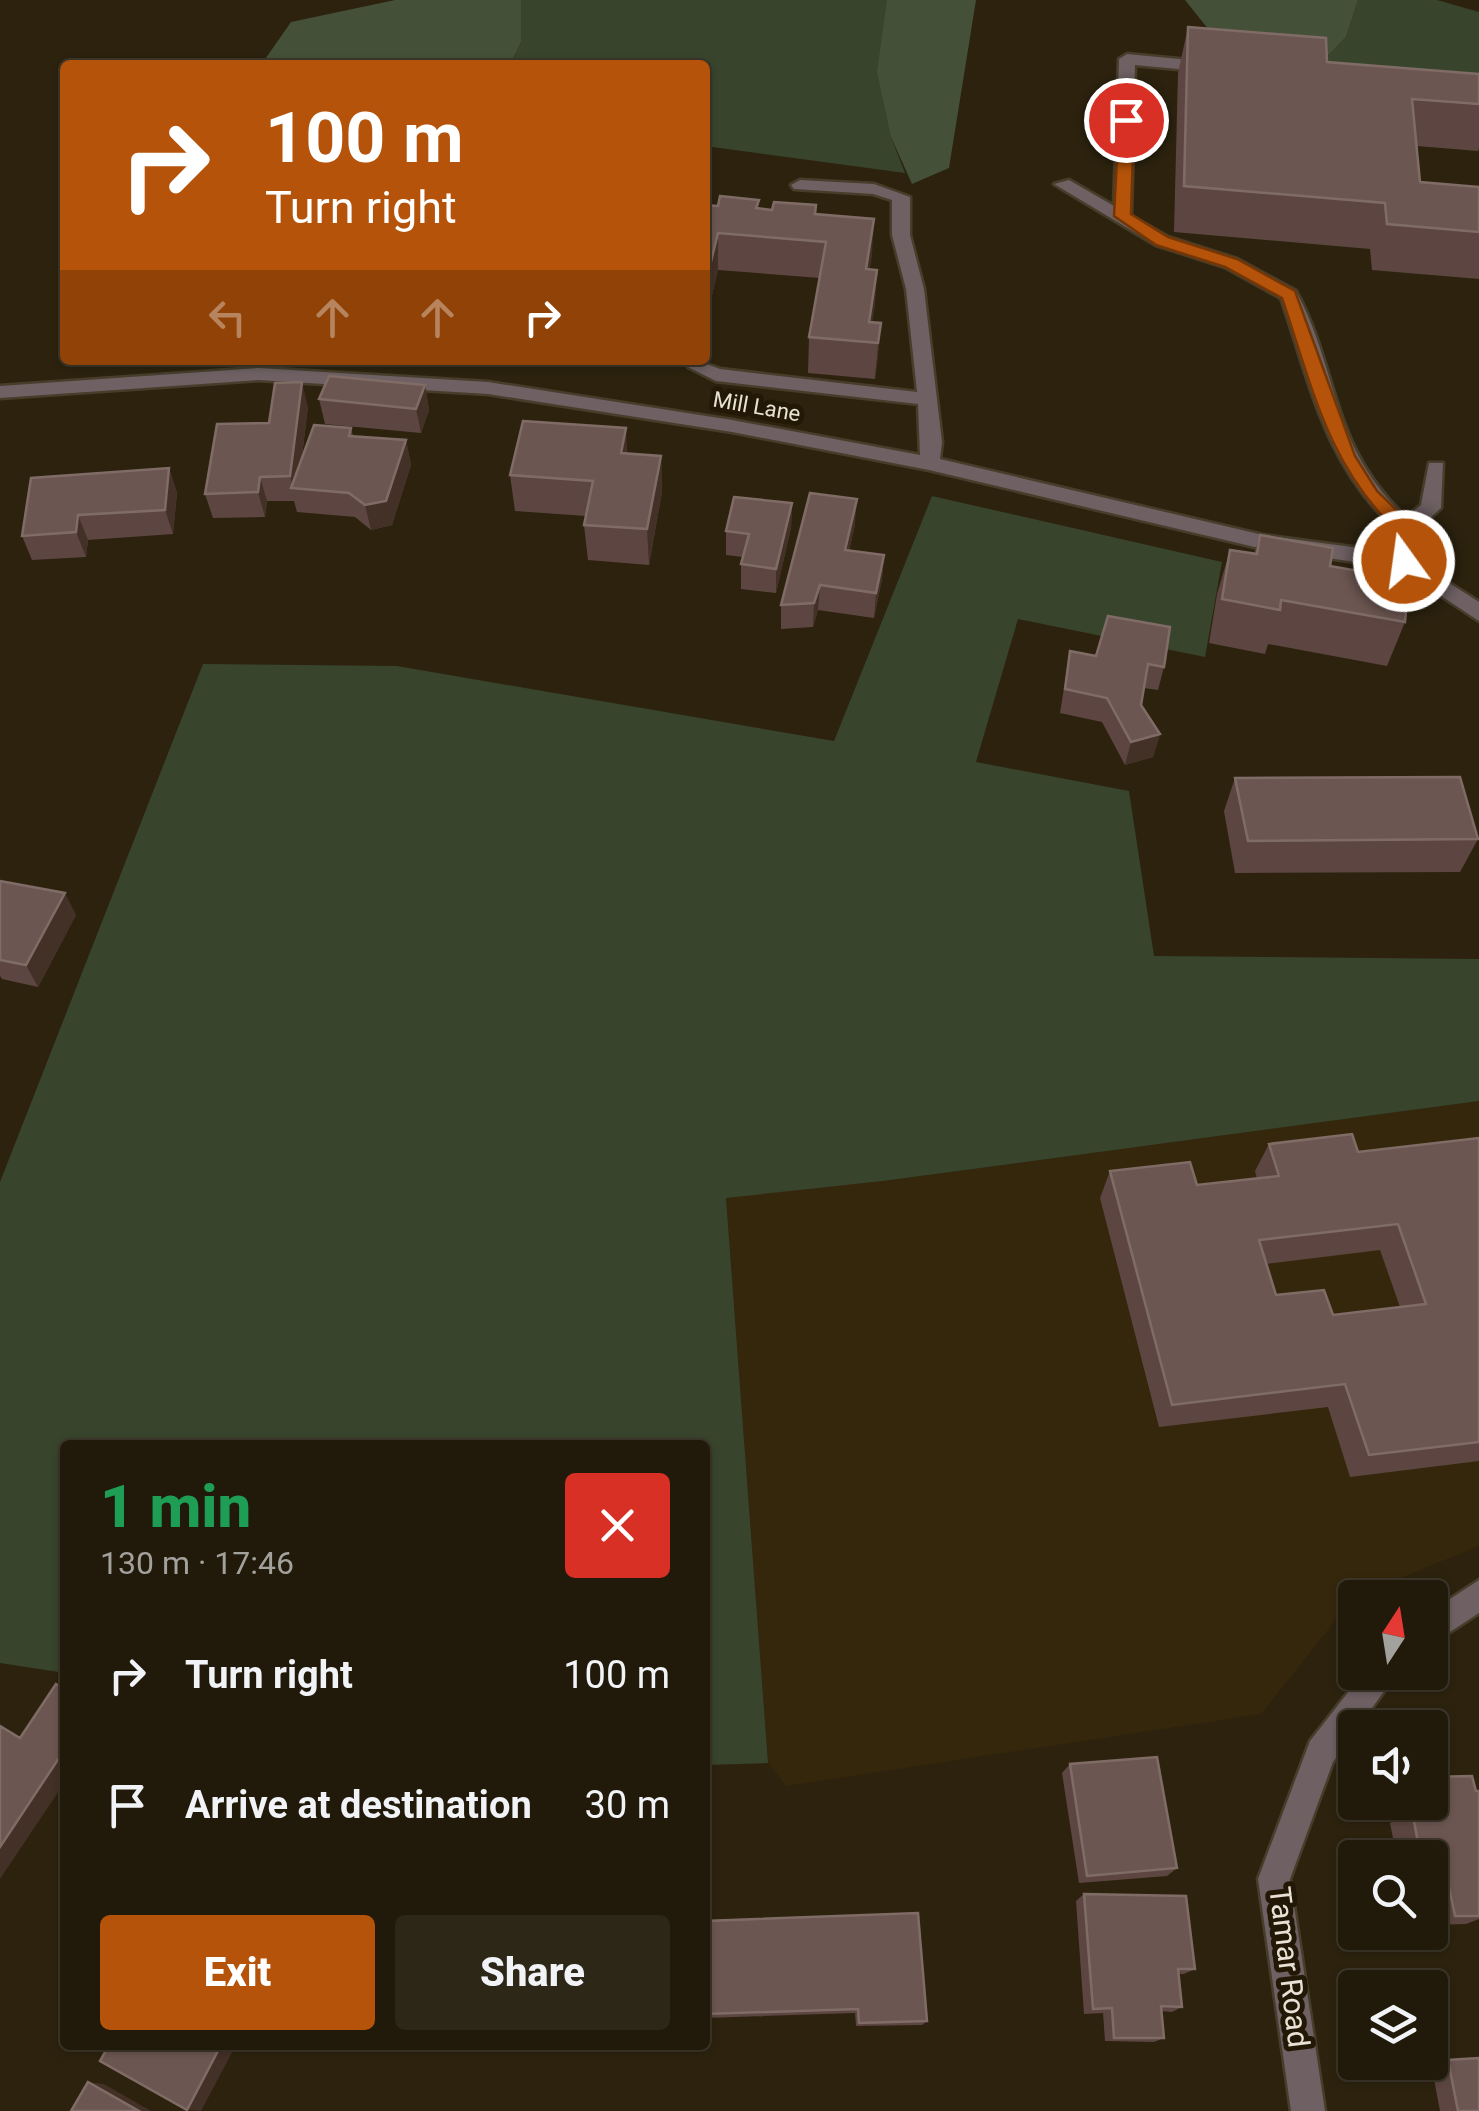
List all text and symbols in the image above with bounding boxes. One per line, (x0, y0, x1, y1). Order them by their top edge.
pin (1084, 78, 1169, 163)
icon: arrive (1099, 93, 1154, 148)
text: 100 m (265, 97, 464, 179)
icon: right (100, 100, 230, 230)
text: Turn right (265, 181, 457, 234)
icon: left (200, 290, 255, 345)
icon: ahead (305, 290, 360, 345)
icon: ahead (410, 290, 465, 345)
icon: right (515, 290, 570, 345)
street label: Mill Lane (711, 387, 803, 426)
position arrow (1352, 509, 1456, 613)
text: 1 min (100, 1471, 251, 1542)
button: close (565, 1473, 670, 1578)
text: 130 m · 17:46 (100, 1544, 294, 1582)
north arrow (1338, 1580, 1448, 1690)
map controls (1338, 1580, 1448, 2080)
icon: right (100, 1648, 155, 1703)
text: Turn right (185, 1653, 353, 1697)
text: 100 m (563, 1653, 670, 1697)
button: sound (1338, 1710, 1448, 1820)
icon: arrive (100, 1778, 155, 1833)
text: Arrive at destination (185, 1783, 532, 1827)
text: 30 m (585, 1783, 670, 1827)
button: search (1338, 1840, 1448, 1950)
street label: Tamar Road (1262, 1885, 1317, 2049)
button: Exit (100, 1915, 375, 2030)
button: Share (395, 1915, 670, 2030)
button: layers (1338, 1970, 1448, 2080)

